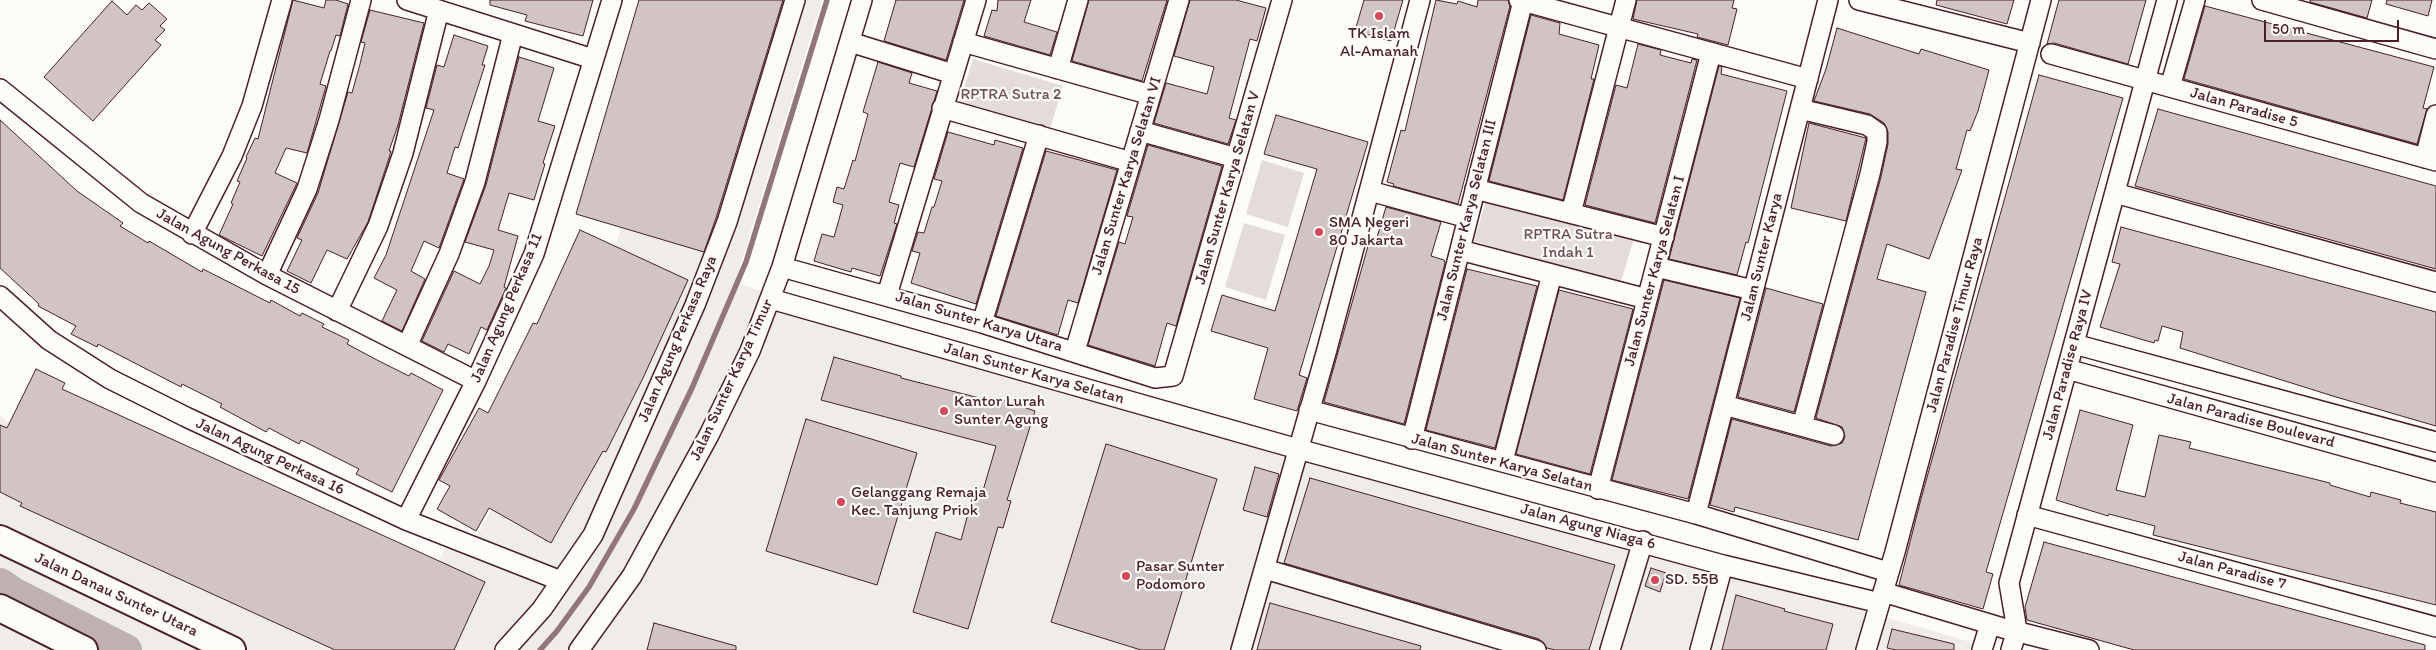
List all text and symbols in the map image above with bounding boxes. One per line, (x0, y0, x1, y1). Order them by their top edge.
marker: TK Islam Al-Amanah (1373, 10, 1385, 22)
scale bar (2266, 10, 2401, 42)
text: 50 m (2272, 20, 2305, 38)
place label: TK Islam Al-Amanah (1340, 24, 1418, 62)
street label: Jalan Sunter Karya Selatan VI (1088, 75, 1166, 277)
street label: Jalan Paradise 5 (2188, 83, 2300, 133)
park label: RPTRA Sutra 2 (960, 85, 1062, 105)
street label: Jalan Sunter Karya Selatan V (1191, 89, 1265, 287)
street label: Jalan Sunter Karya Selatan III (1433, 117, 1501, 323)
street label: Jalan Sunter Karya Selatan I (1620, 174, 1690, 368)
street label: Jalan Sunter Karya (1737, 191, 1787, 323)
street label: Jalan Agung Perkasa 15 (153, 204, 303, 300)
place label: SMA Negeri 80 Jakarta (1329, 213, 1409, 251)
park label: RPTRA Sutra Indah 1 (1523, 225, 1613, 263)
marker: SMA Negeri 80 Jakarta (1313, 226, 1325, 238)
street label: Jalan Agung Perkasa 11 (467, 230, 547, 386)
street label: Jalan Paradise Timur Raya (1922, 235, 1988, 415)
street label: Jalan Agung Perkasa Raya (634, 253, 722, 425)
street label: Jalan Sunter Karya Utara (893, 287, 1065, 357)
street label: Jalan Paradise Raya IV (2039, 288, 2097, 442)
street label: Jalan Sunter Karya Timur (686, 296, 778, 464)
street label: Jalan Sunter Karya Selatan (941, 339, 1127, 409)
street label: Jalan Paradise Boulevard (2165, 389, 2337, 453)
place label: Kantor Lurah Sunter Agung (954, 392, 1048, 430)
marker: Kantor Lurah Sunter Agung (938, 405, 950, 417)
street label: Jalan Agung Perkasa 16 (193, 414, 347, 500)
street label: Jalan Sunter Karya Selatan (1409, 430, 1595, 496)
place label: Gelanggang Remaja Kec. Tanjung Priok (851, 483, 986, 521)
marker: Gelanggang Remaja Kec. Tanjung Priok (835, 496, 847, 508)
street label: Jalan Agung Niaga 6 (1518, 500, 1658, 554)
street label: Jalan Paradise 7 (2176, 547, 2288, 595)
street label: Jalan Danau Sunter Utara (31, 549, 201, 641)
place label: Pasar Sunter Podomoro (1136, 557, 1224, 595)
marker: Pasar Sunter Podomoro (1120, 570, 1132, 582)
place label: SD. 55B (1665, 570, 1719, 590)
marker: SD. 55B (1649, 574, 1661, 586)

